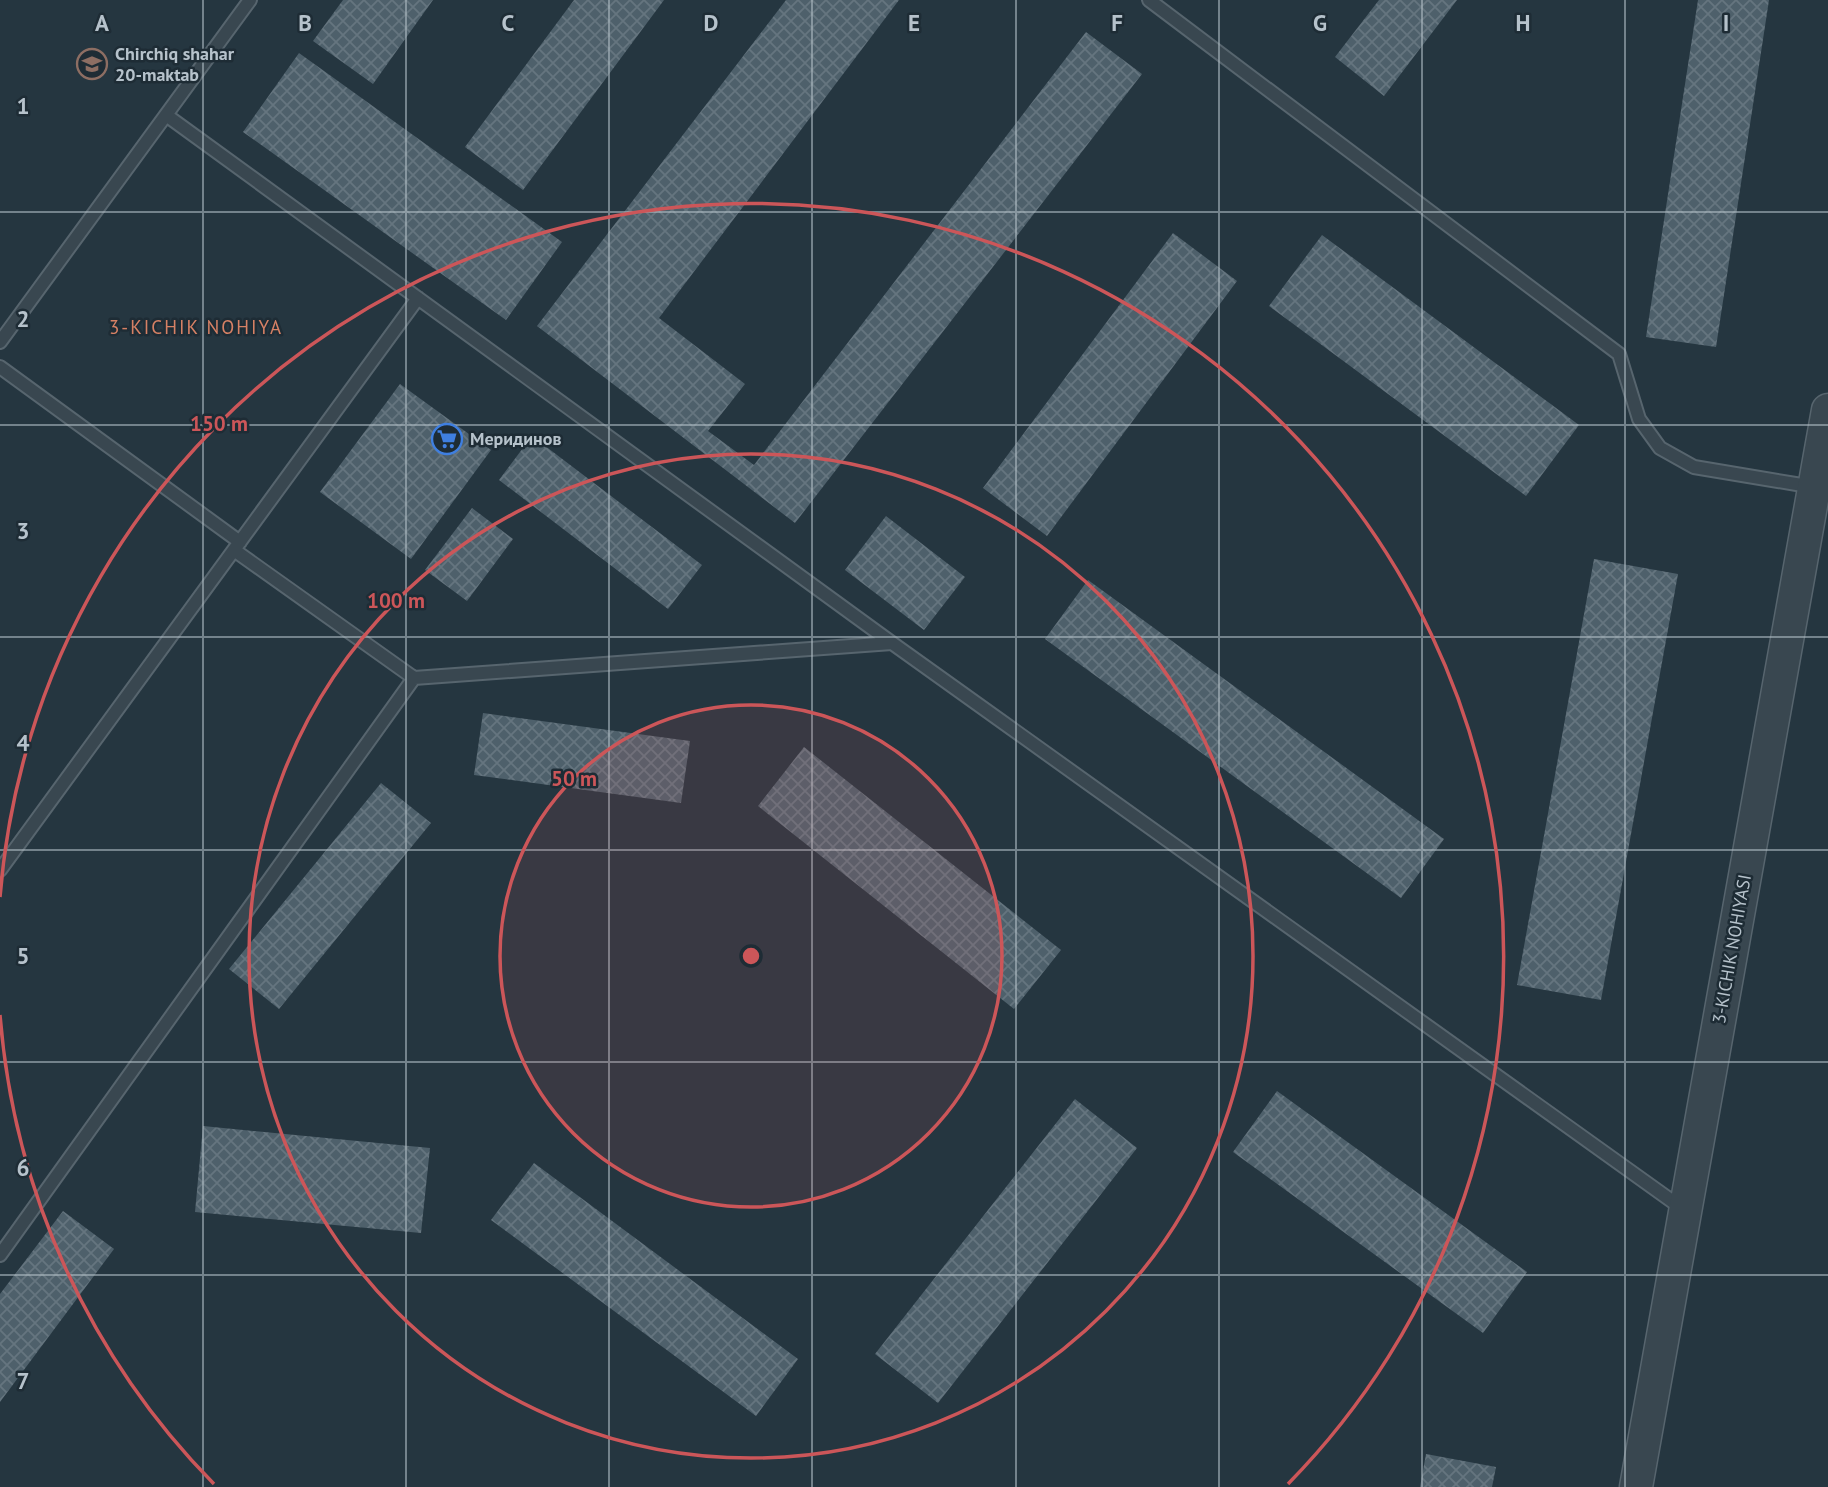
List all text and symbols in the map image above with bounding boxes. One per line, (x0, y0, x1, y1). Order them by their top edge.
text: A (95, 8, 109, 37)
text: B (298, 8, 312, 37)
text: C (502, 8, 515, 37)
text: D (704, 8, 718, 37)
text: E (908, 8, 920, 37)
text: F (1111, 8, 1123, 37)
text: G (1313, 8, 1327, 37)
text: H (1516, 8, 1530, 37)
text: I (1723, 8, 1729, 37)
place label: Chirchiq shahar 20-maktab (115, 42, 235, 86)
school or university icon: Chirchiq shahar 20-maktab (75, 47, 109, 81)
text: 1 (16, 91, 30, 120)
text: 2 (16, 304, 30, 333)
district label: 3-KICHIK NOHIYA (109, 315, 283, 339)
text: 150 m (190, 410, 248, 437)
supermarket icon: Меридинов (430, 422, 464, 456)
place label: Меридинов (470, 427, 562, 450)
text: 3 (16, 516, 30, 545)
text: 100 m (367, 587, 425, 614)
text: 4 (16, 728, 30, 757)
text: 50 m (551, 765, 597, 792)
street label: 3-KICHIK NOHIYASI (1707, 872, 1756, 1025)
text: 5 (16, 941, 30, 970)
centre of rings (739, 944, 763, 968)
text: 6 (16, 1153, 30, 1182)
text: 7 (16, 1366, 30, 1395)

